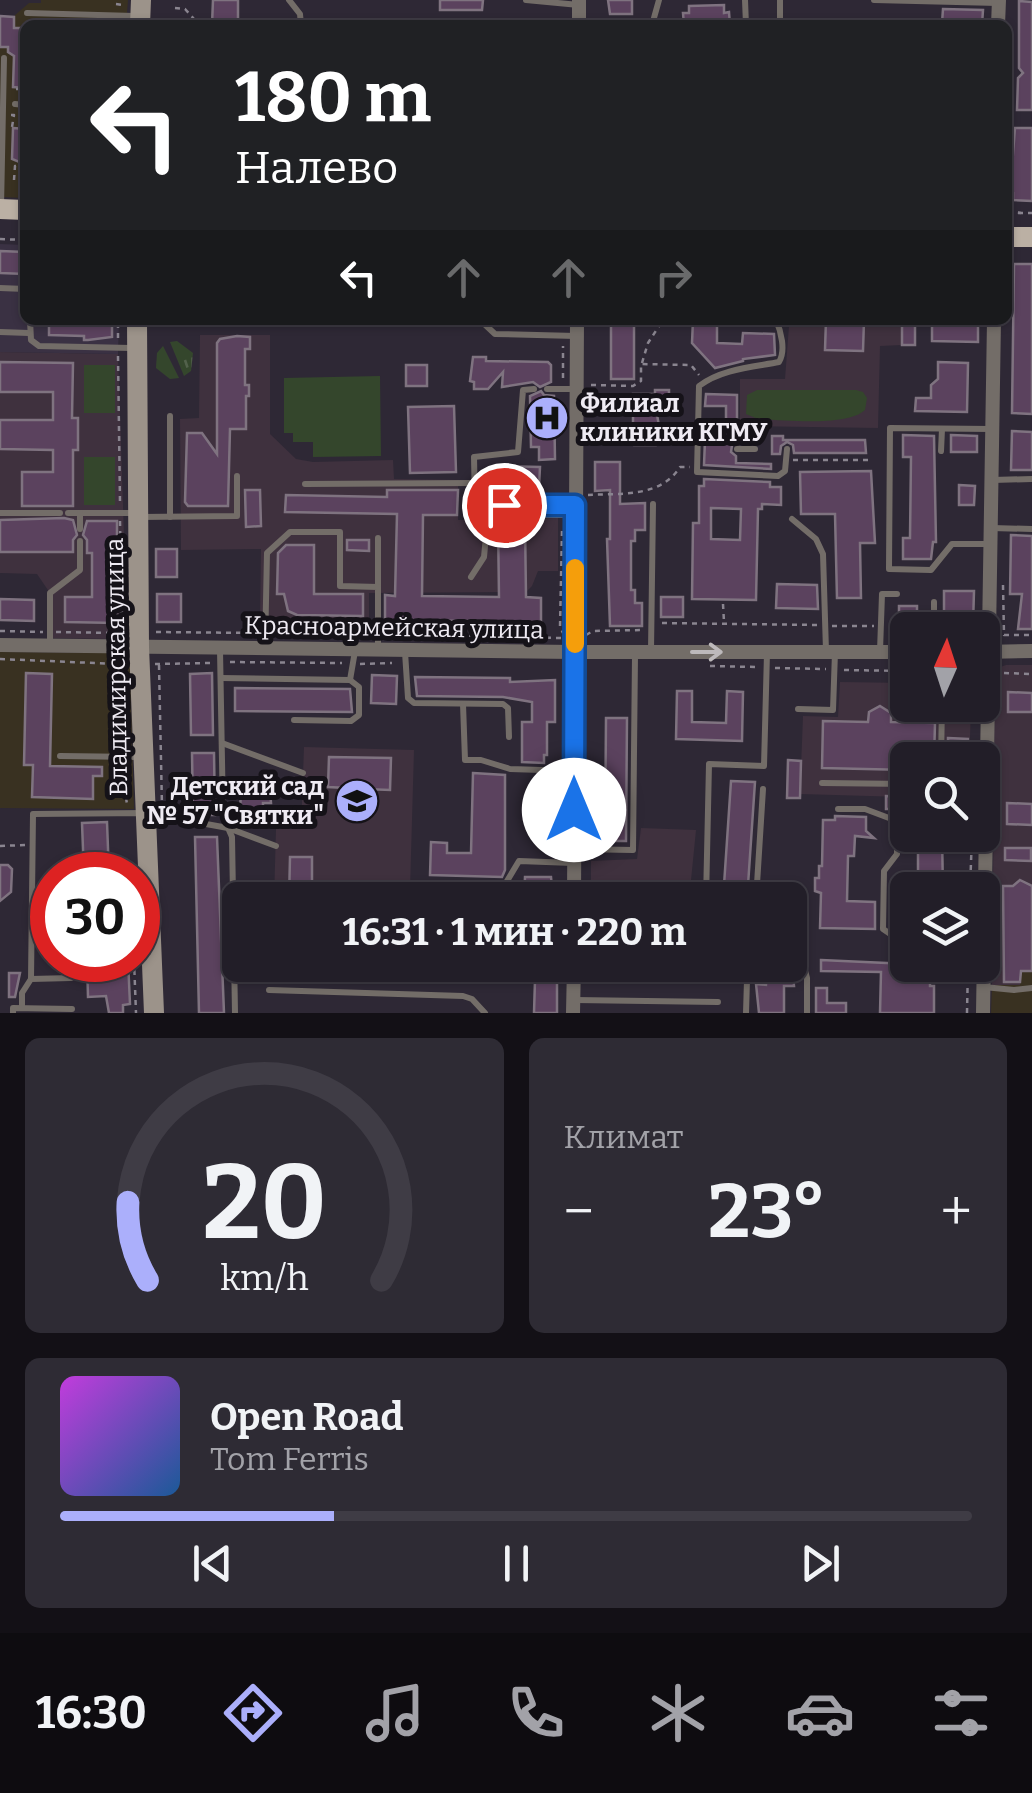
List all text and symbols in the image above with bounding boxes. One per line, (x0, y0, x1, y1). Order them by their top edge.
text: 180 m (235, 56, 431, 140)
icon: left (70, 60, 200, 190)
text: Налево (235, 141, 398, 195)
icon: left (331, 250, 386, 305)
icon: ahead (436, 250, 491, 305)
icon: ahead (541, 250, 596, 305)
icon: right (646, 250, 701, 305)
place label: Филиал клиники КГМУ (580, 389, 768, 448)
hospital icon: Филиал клиники КГМУ (524, 395, 570, 441)
pin (462, 463, 547, 548)
icon: arrive (477, 478, 532, 533)
street label: Владимирская улица (100, 537, 134, 797)
street label: Красноармейская улица (244, 610, 544, 646)
north arrow (890, 612, 1000, 722)
map controls (890, 612, 1000, 982)
one-way arrow (690, 642, 723, 662)
button: search (890, 742, 1000, 852)
position arrow (522, 758, 626, 862)
place label: Детский сад № 57 "Святки" (146, 772, 324, 831)
school or university icon: Детский сад № 57 "Святки" (334, 778, 380, 824)
speed limit sign: 30 (30, 852, 160, 982)
button: layers (890, 872, 1000, 982)
text: 16:31 · 1 мин · 220 m (342, 909, 687, 955)
text: Климат (564, 1118, 683, 1156)
text: 20 (202, 1141, 327, 1266)
text: 23° (708, 1167, 826, 1257)
text: − (564, 1179, 594, 1245)
text: + (941, 1179, 972, 1245)
text: km/h (220, 1257, 308, 1299)
text: Open Road (210, 1394, 403, 1440)
text: Tom Ferris (210, 1440, 369, 1478)
icon: previous (185, 1536, 240, 1591)
icon: pause (489, 1536, 544, 1591)
icon: next (793, 1536, 848, 1591)
icon: directions (218, 1678, 288, 1748)
icon: music (360, 1678, 430, 1748)
icon: phone (501, 1678, 571, 1748)
icon: climate (643, 1678, 713, 1748)
icon: car (785, 1678, 855, 1748)
icon: filters (926, 1678, 996, 1748)
text: 16:30 (36, 1686, 147, 1740)

